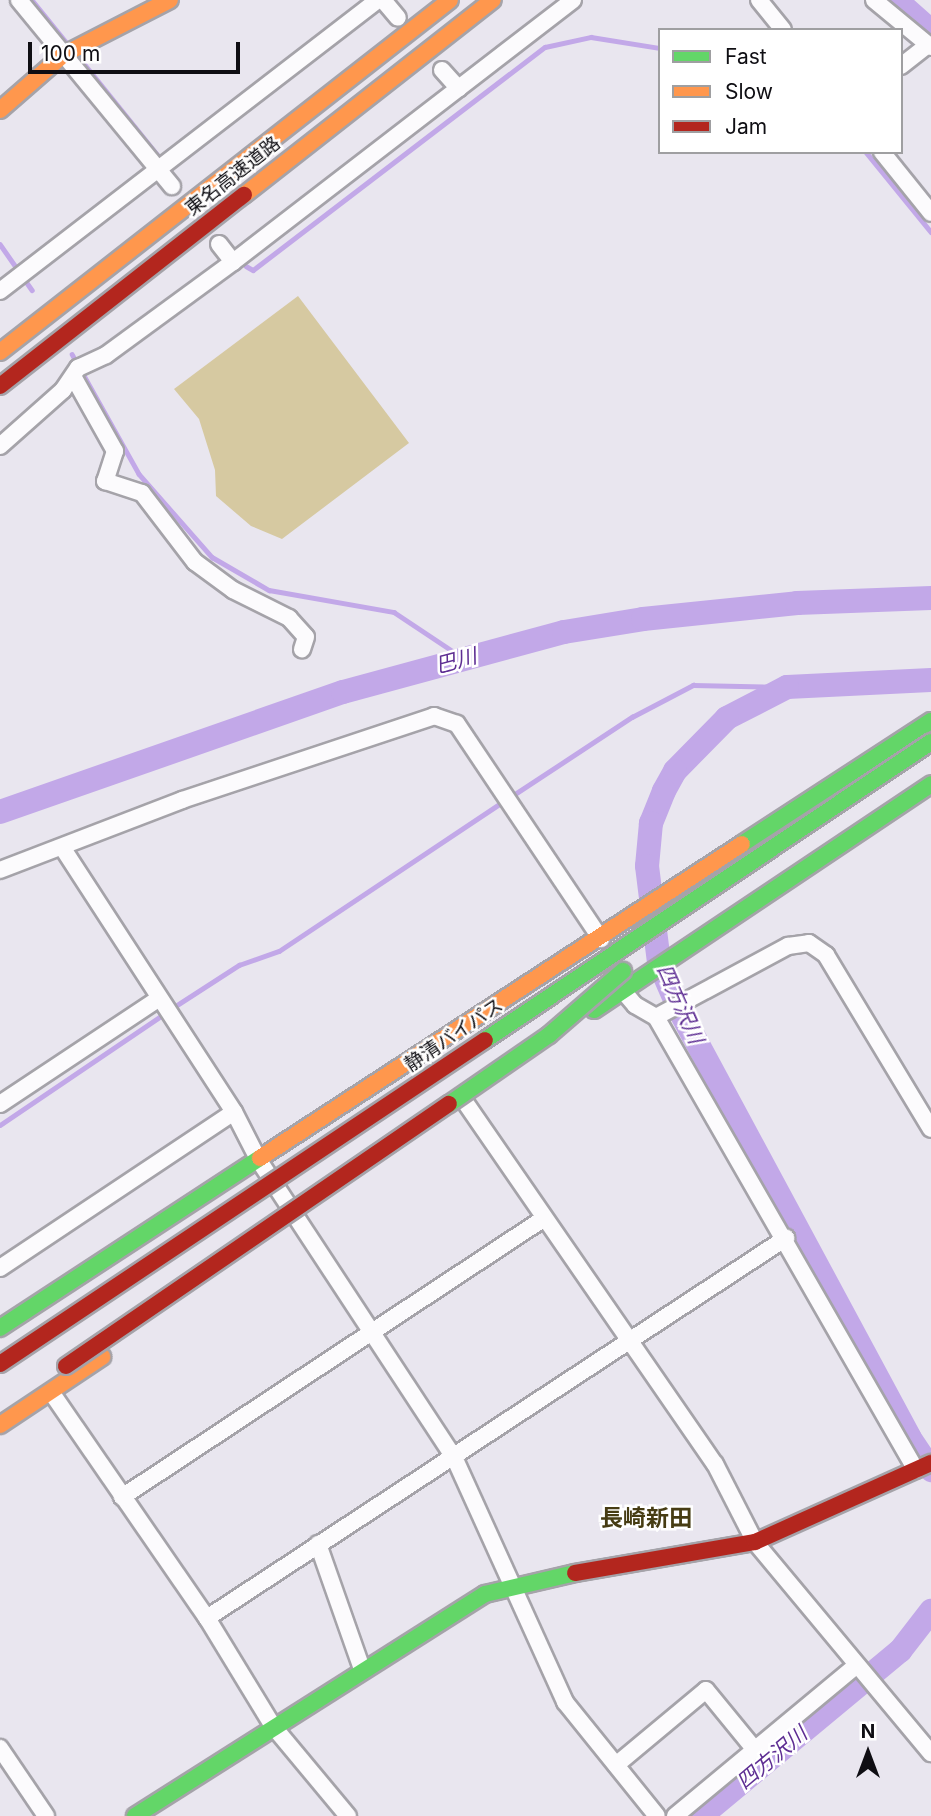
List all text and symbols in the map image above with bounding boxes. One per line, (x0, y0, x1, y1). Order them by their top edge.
scale bar (32, 28, 243, 72)
legend (658, 28, 903, 154)
text: 100 m (41, 41, 100, 66)
text: Fast (725, 44, 767, 69)
text: Slow (725, 79, 773, 104)
text: Jam (725, 114, 767, 139)
street label: 東名高速道路 (181, 132, 285, 220)
water label: 巴川 (432, 643, 480, 679)
water label: 四方沢川 (651, 961, 709, 1047)
street label: 静清バイパス (400, 994, 508, 1076)
district label: 長崎新田 (600, 1504, 692, 1532)
north arrow (833, 1718, 903, 1788)
text: N (861, 1720, 875, 1743)
water label: 四方沢川 (732, 1721, 812, 1795)

